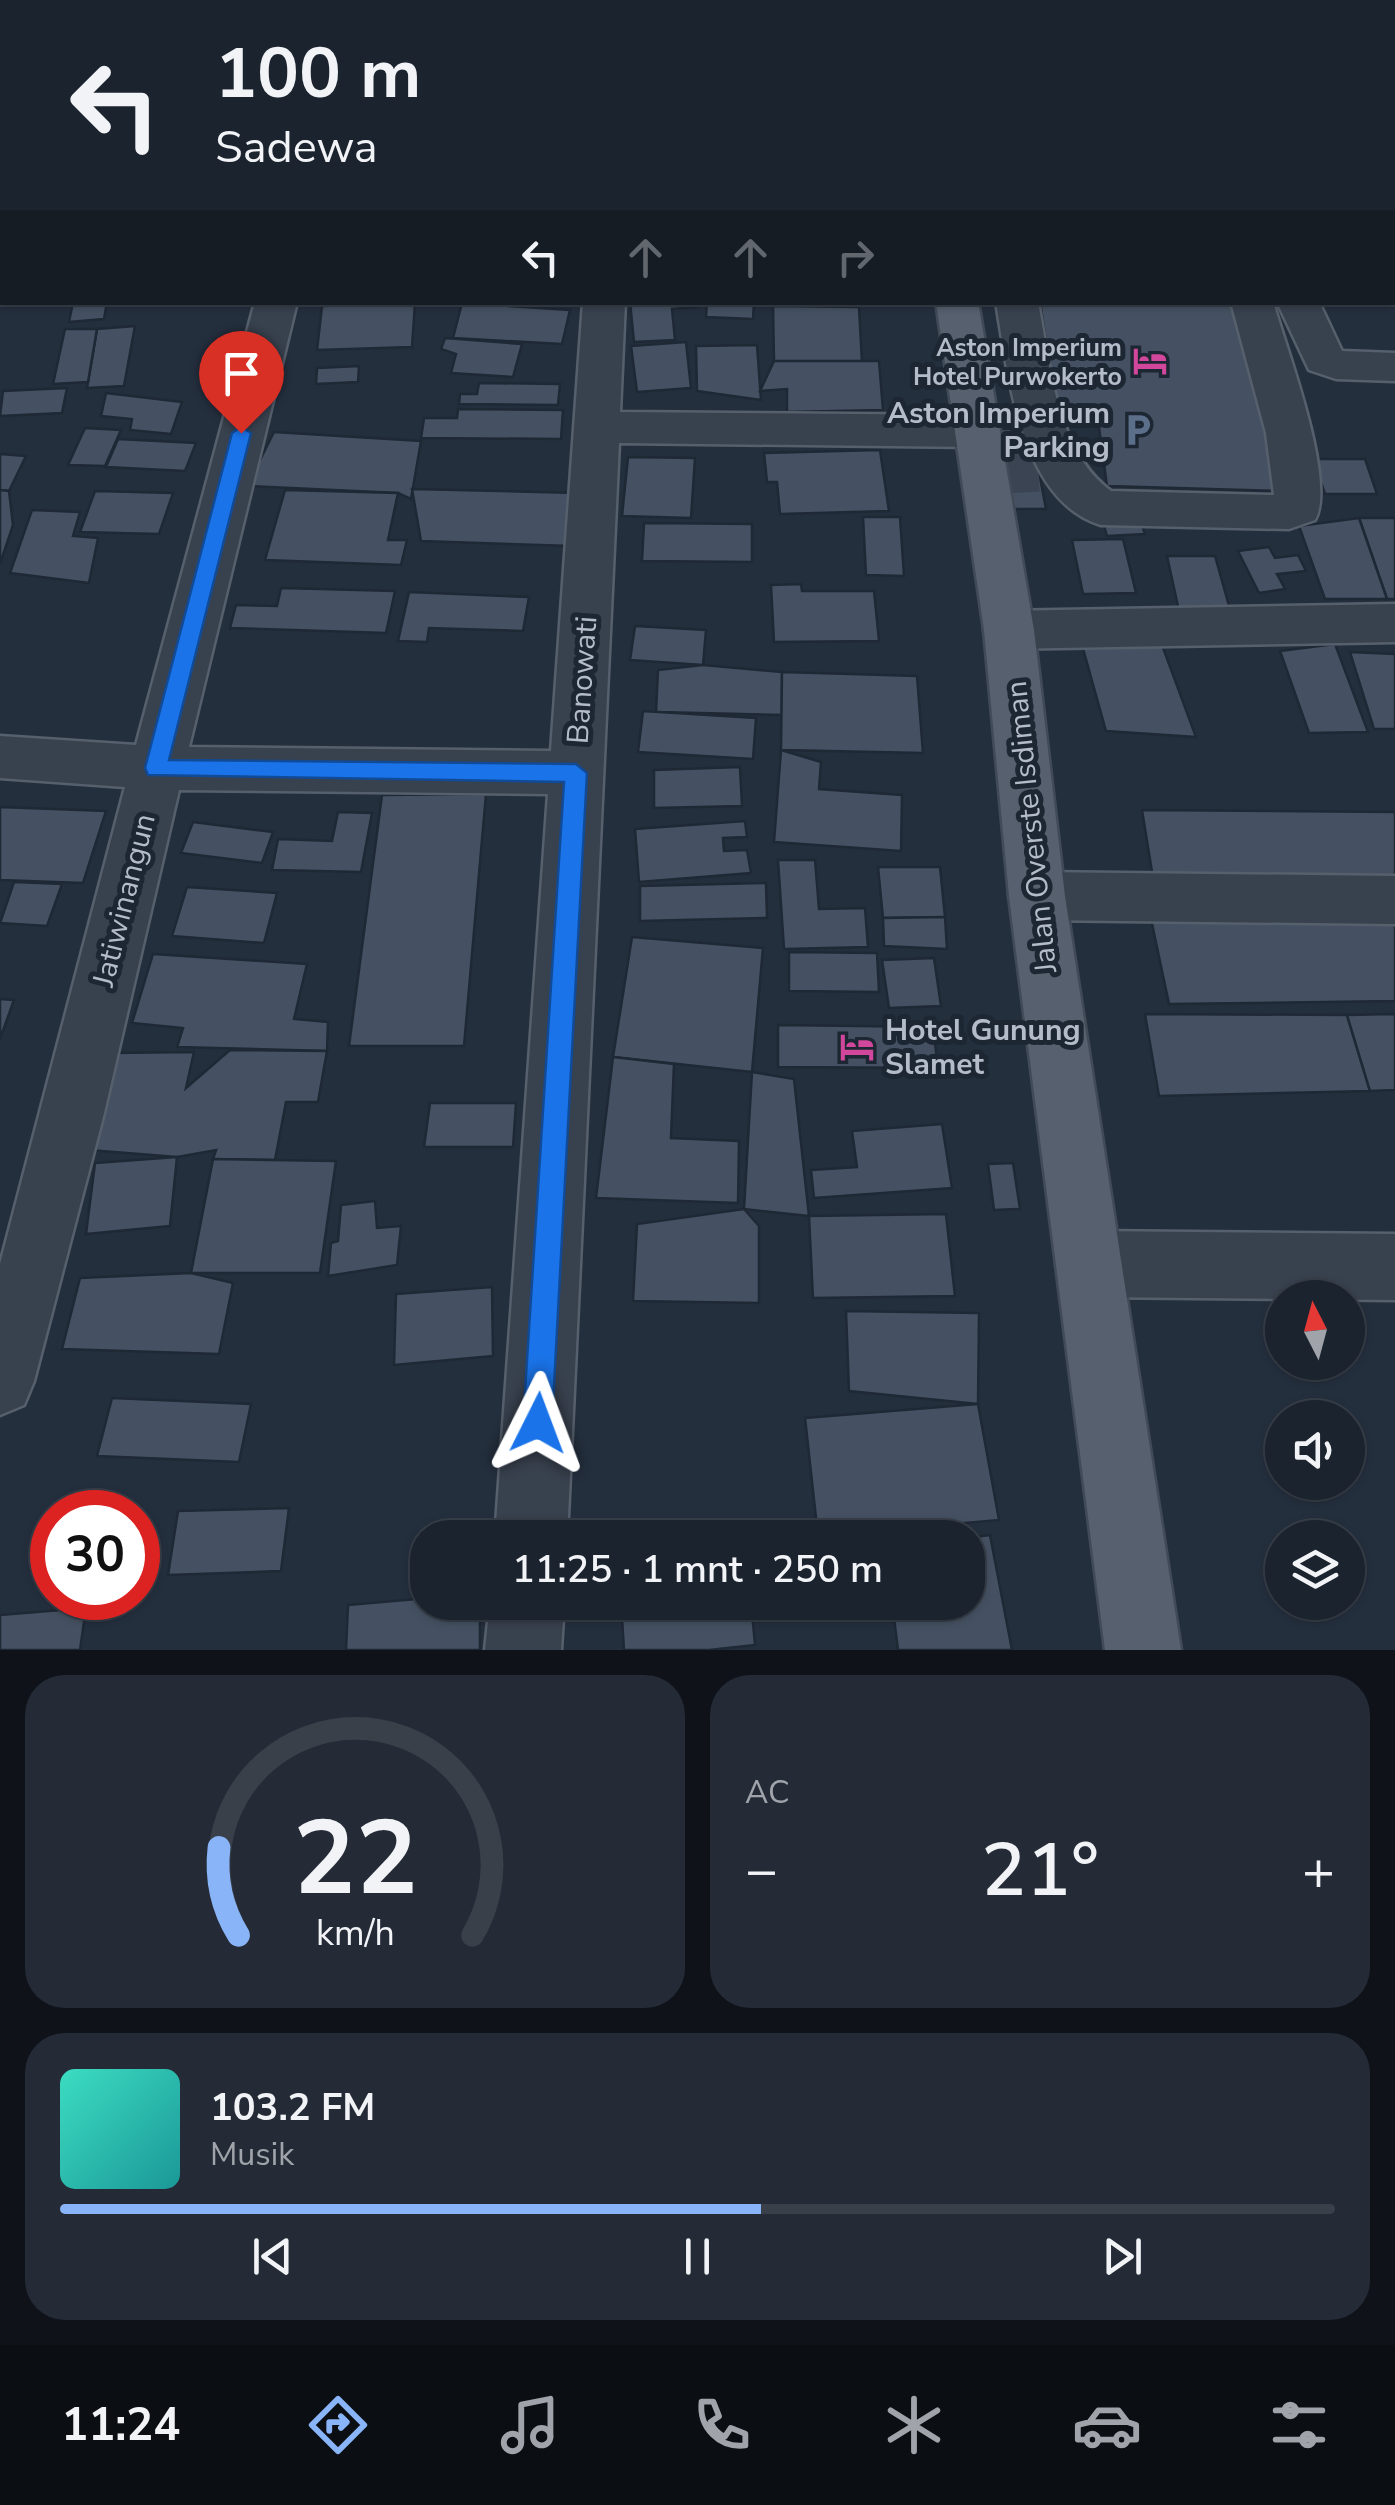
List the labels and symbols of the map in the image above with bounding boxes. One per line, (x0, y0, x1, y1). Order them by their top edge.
pin (199, 331, 284, 434)
place label: Aston Imperium Hotel Purwokerto (913, 331, 1122, 394)
hotel icon: Aston Imperium Hotel Purwokerto (1131, 342, 1169, 380)
place label: Aston Imperium Parking (887, 393, 1110, 468)
parking icon: Aston Imperium Parking (1119, 411, 1157, 449)
street label: Banowati (558, 615, 607, 745)
street label: Jalan Overste Isdiman (996, 679, 1067, 976)
street label: Jatiwinangun (83, 809, 166, 992)
place label: Hotel Gunung Slamet (885, 1010, 1081, 1085)
hotel icon: Hotel Gunung Slamet (838, 1028, 876, 1066)
north arrow (1265, 1280, 1365, 1380)
position arrow (486, 1371, 590, 1475)
speed limit sign: 30 (30, 1490, 160, 1620)

